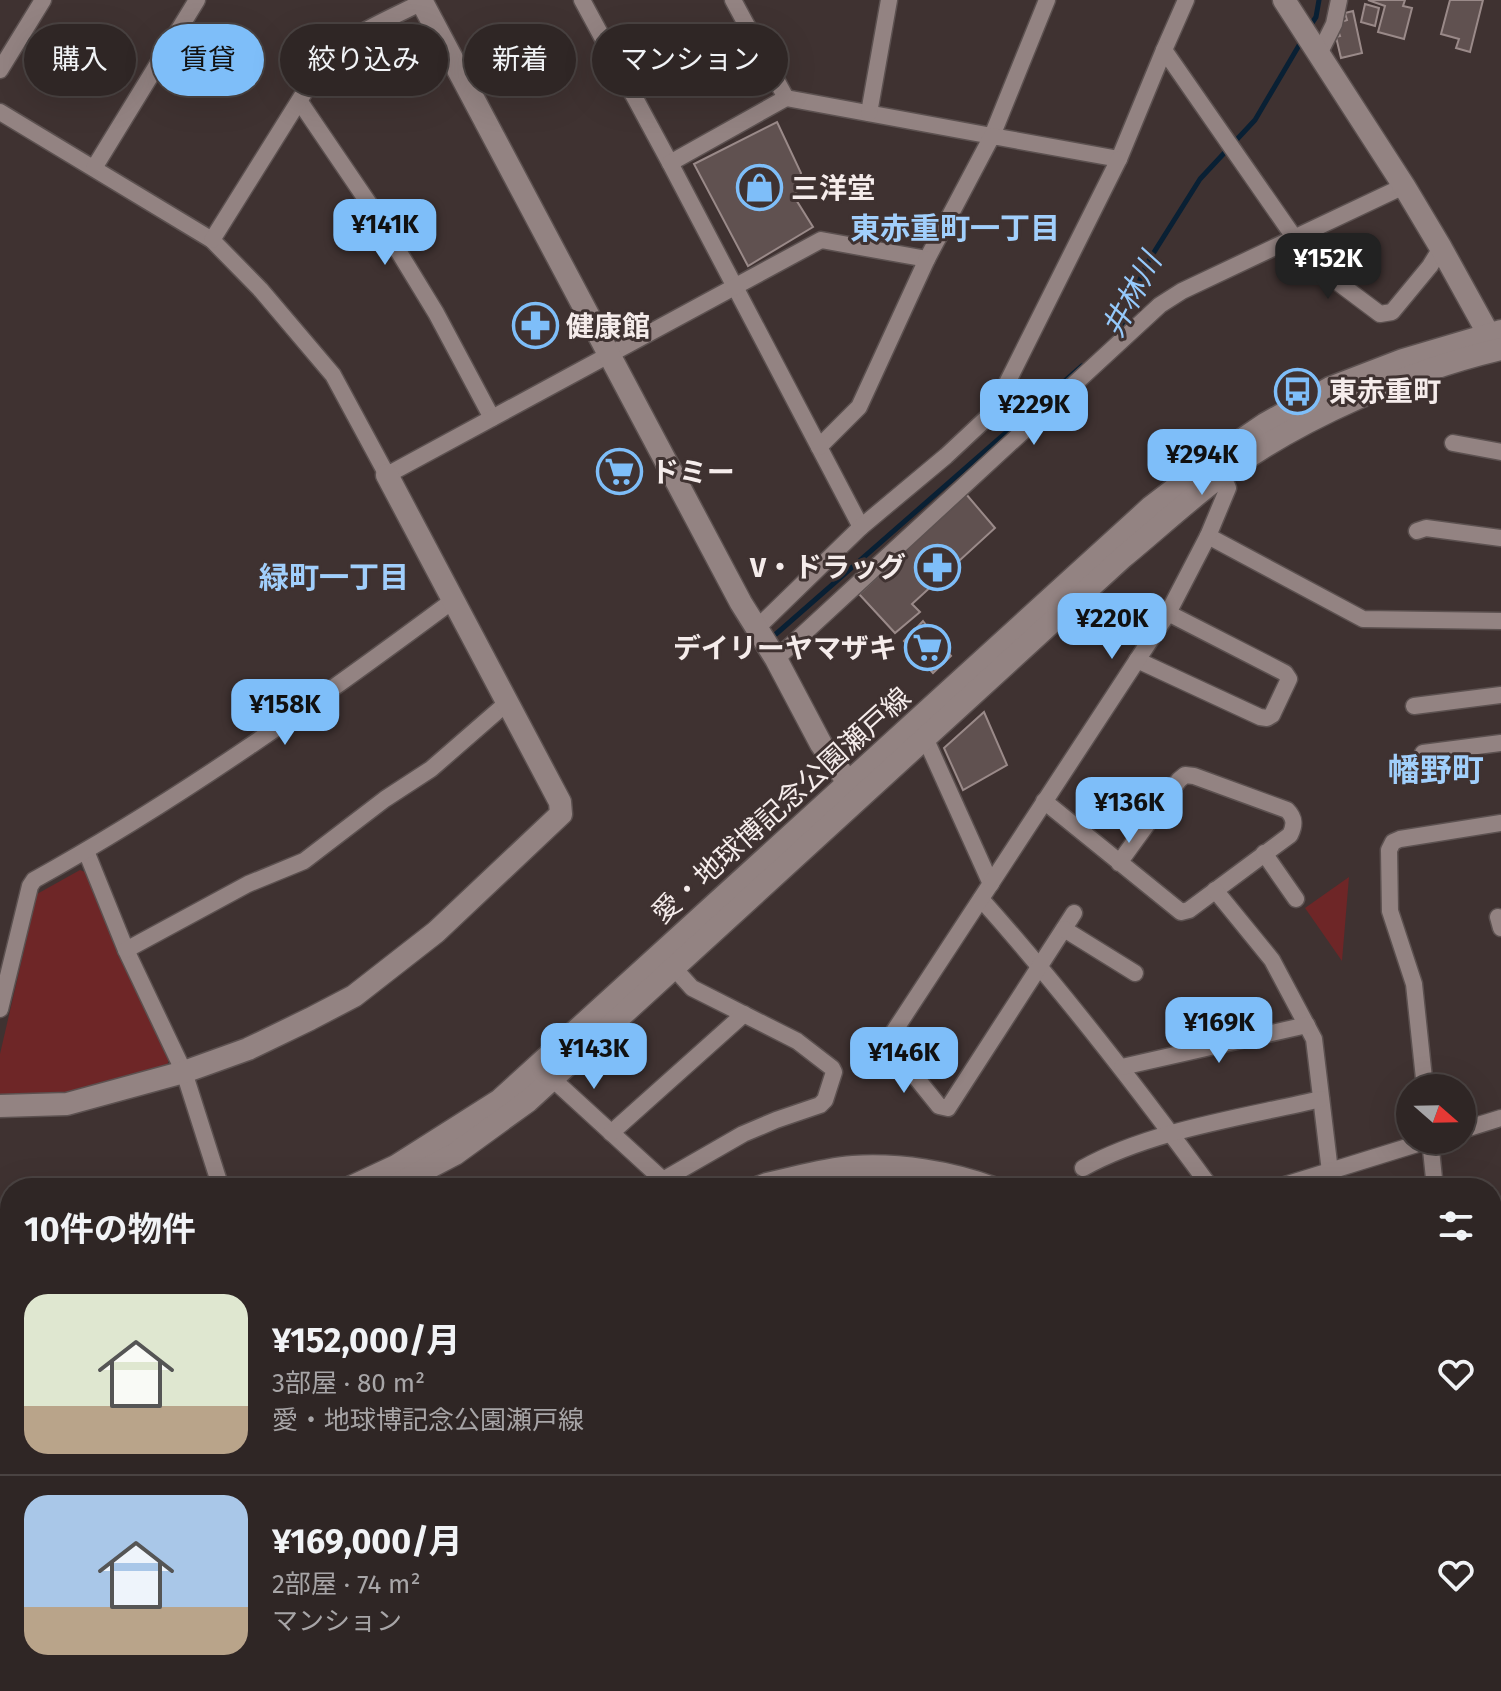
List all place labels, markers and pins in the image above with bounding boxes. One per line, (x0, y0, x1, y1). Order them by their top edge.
shop icon: 三洋堂 (736, 164, 784, 212)
place label: 三洋堂 (791, 172, 875, 205)
pin: ¥141K (329, 199, 441, 267)
pin: ¥152K (1272, 233, 1384, 301)
pharmacy icon: 健康館 (511, 302, 559, 350)
place label: 健康館 (566, 310, 650, 343)
bus stop icon: 東赤重町 (1274, 367, 1322, 415)
place label: 東赤重町 (1329, 375, 1441, 408)
pin: ¥229K (978, 379, 1090, 447)
pin: ¥294K (1146, 429, 1258, 497)
supermarket icon: ドミー (596, 448, 644, 496)
place label: ドミー (651, 456, 735, 489)
pharmacy icon: V・ドラッグ (913, 543, 961, 591)
place label: V・ドラッグ (749, 551, 906, 584)
pin: ¥220K (1056, 593, 1168, 661)
supermarket icon: デイリーヤマザキ (904, 624, 952, 672)
place label: デイリーヤマザキ (673, 632, 897, 665)
pin: ¥158K (229, 679, 341, 747)
pin: ¥136K (1073, 777, 1185, 845)
pin: ¥169K (1163, 997, 1275, 1065)
pin: ¥143K (538, 1023, 650, 1091)
pin: ¥146K (848, 1027, 960, 1095)

